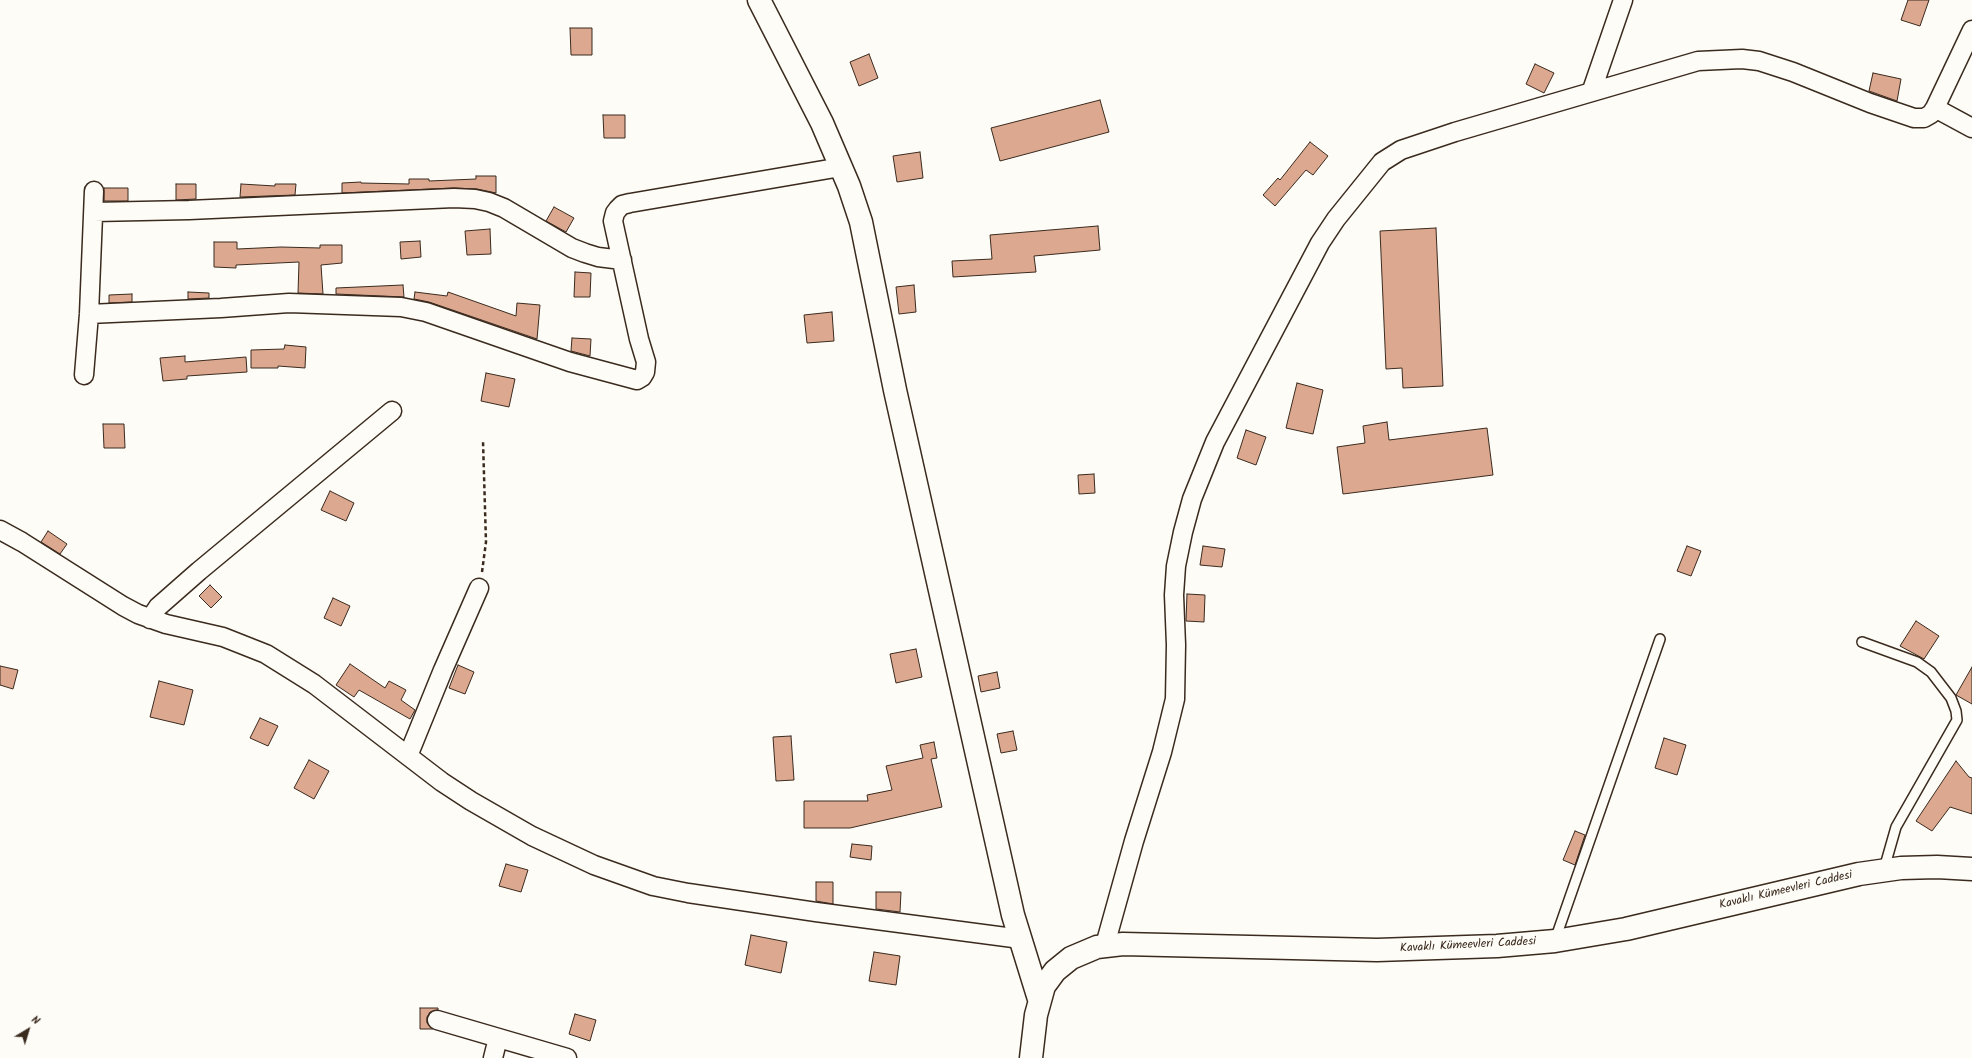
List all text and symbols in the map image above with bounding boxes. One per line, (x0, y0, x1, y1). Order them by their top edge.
street label: Kavaklı Kümeevleri Caddesi (1718, 869, 1854, 913)
street label: Kavaklı Kümeevleri Caddesi (1400, 935, 1536, 957)
north arrow (8, 1010, 48, 1050)
text: N (27, 1011, 44, 1030)

